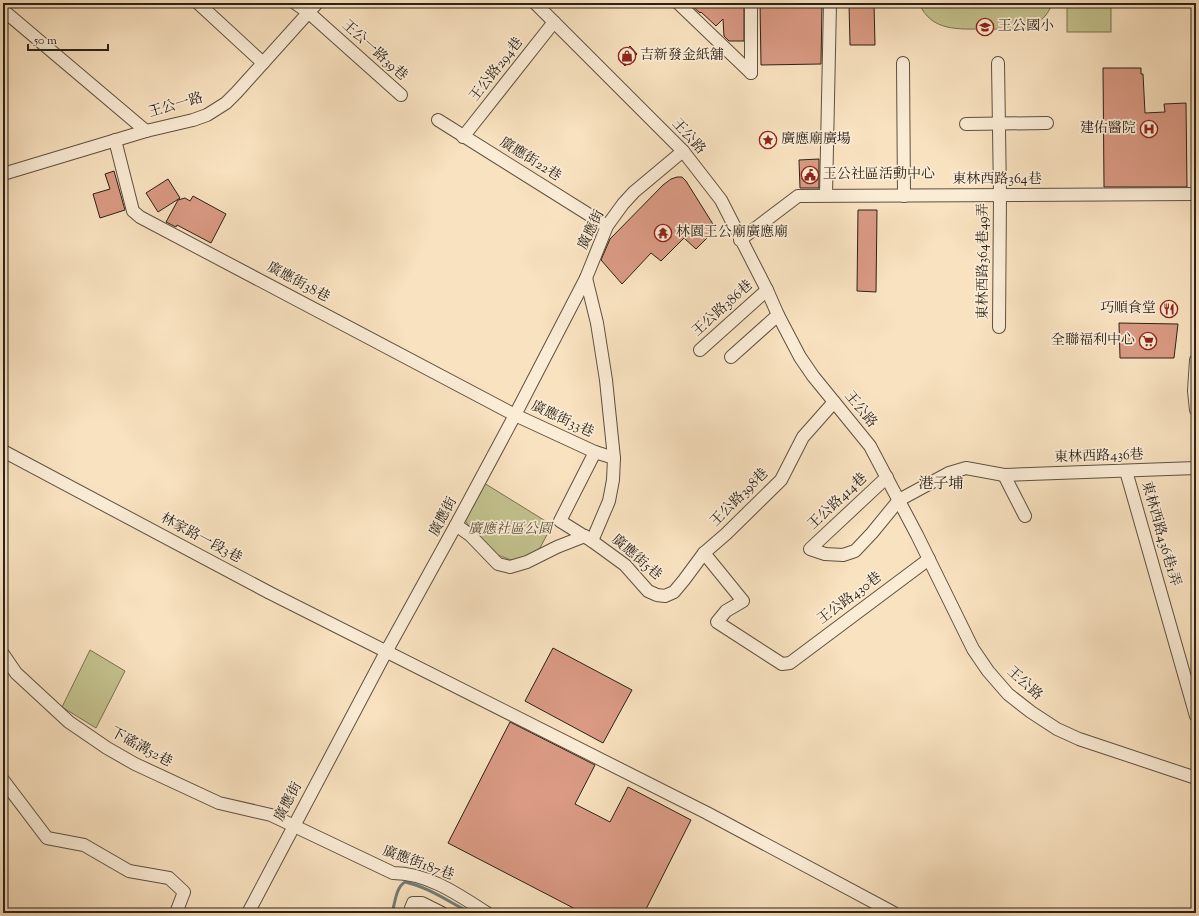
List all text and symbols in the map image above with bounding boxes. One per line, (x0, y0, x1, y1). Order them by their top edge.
street label: 王公一路39巷 (337, 16, 411, 86)
school or university icon: 王公國小 (975, 17, 995, 37)
place label: 王公國小 (998, 17, 1054, 37)
scale bar (28, 26, 108, 52)
text: 50 m (33, 32, 57, 50)
street label: 王公路294巷 (466, 34, 528, 106)
shop icon: 吉新發金紙舖 (617, 46, 637, 66)
place label: 吉新發金紙舖 (640, 46, 724, 66)
street label: 王公一路 (146, 89, 206, 123)
street label: 王公路 (667, 115, 709, 159)
place label: 建佑醫院 (1080, 119, 1136, 139)
hospital icon: 建佑醫院 (1139, 119, 1159, 139)
place icon: 廣應廟廣場 (758, 130, 778, 150)
place label: 廣應廟廣場 (781, 130, 851, 150)
street label: 廣應街22巷 (495, 133, 565, 187)
public building icon: 王公社區活動中心 (800, 165, 820, 185)
place label: 王公社區活動中心 (823, 165, 935, 185)
street label: 東林西路364巷 (952, 170, 1042, 190)
street label: 東林西路364巷49弄 (974, 202, 994, 320)
street label: 廣應街 (574, 207, 610, 253)
temple icon: 林園王公廟廣應廟 (653, 223, 673, 243)
place label: 林園王公廟廣應廟 (676, 223, 788, 243)
street label: 廣應街38巷 (263, 258, 333, 308)
street label: 王公路386巷 (688, 276, 758, 342)
place label: 巧順食堂 (1100, 299, 1156, 319)
restaurant icon: 巧順食堂 (1159, 299, 1179, 319)
place label: 全聯福利中心 (1051, 331, 1135, 351)
supermarket icon: 全聯福利中心 (1138, 331, 1158, 351)
street label: 王公路 (839, 387, 881, 433)
street label: 廣應街33巷 (527, 397, 597, 443)
street label: 東林西路436巷 (1054, 445, 1144, 469)
street label: 王公路398巷 (706, 464, 774, 532)
street label: 王公路414巷 (804, 469, 872, 535)
district label: 港子埔 (918, 474, 964, 495)
street label: 東林西路436巷1弄 (1135, 479, 1185, 589)
street label: 廣應街 (425, 494, 463, 540)
street label: 林家路一段3巷 (157, 509, 245, 569)
park label: 廣應社區公園 (468, 520, 554, 540)
street label: 廣應街5巷 (606, 531, 666, 585)
street label: 王公路430巷 (814, 568, 886, 630)
street label: 王公路 (1002, 663, 1046, 705)
street label: 下磘溝52巷 (107, 723, 175, 773)
street label: 廣應街 (270, 779, 308, 825)
street label: 廣應街187巷 (379, 842, 457, 886)

